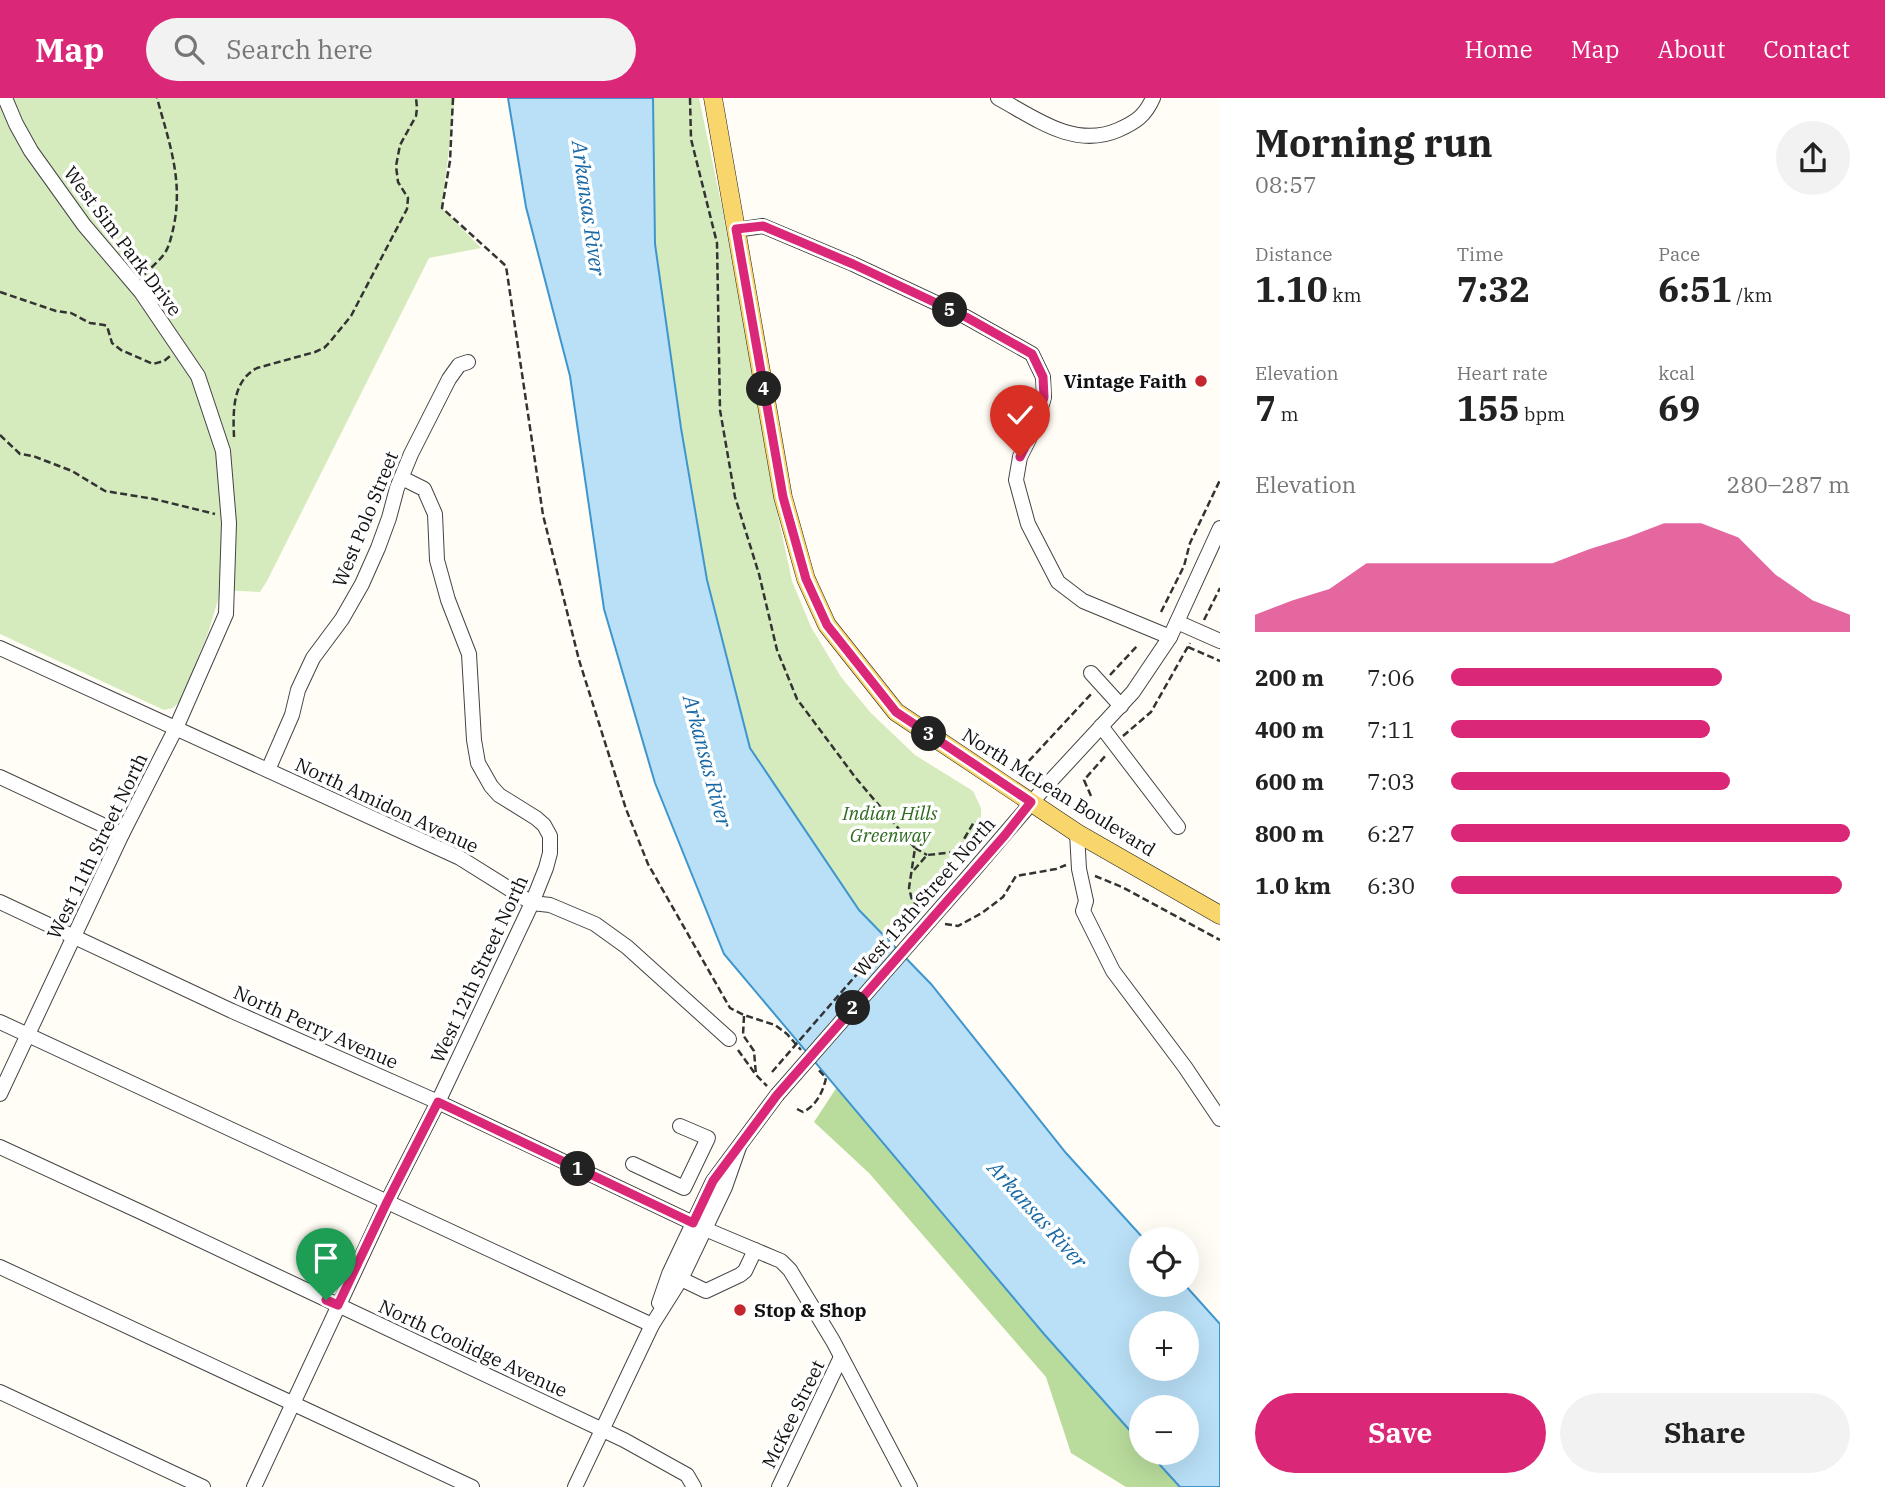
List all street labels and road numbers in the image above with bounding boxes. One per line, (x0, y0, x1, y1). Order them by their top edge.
street label: West Sim Park Drive (59, 161, 187, 321)
street label: West Polo Street (327, 447, 403, 590)
street label: North McLean Boulevard (958, 723, 1160, 861)
street label: West 11th Street North (41, 749, 153, 943)
street label: North Amidon Avenue (291, 752, 483, 858)
street label: West 13th Street North (848, 812, 1000, 982)
street label: West 12th Street North (425, 871, 533, 1067)
street label: North Perry Avenue (230, 980, 402, 1074)
street label: North Coolidge Avenue (375, 1294, 571, 1402)
street label: McKee Street (756, 1356, 830, 1472)

